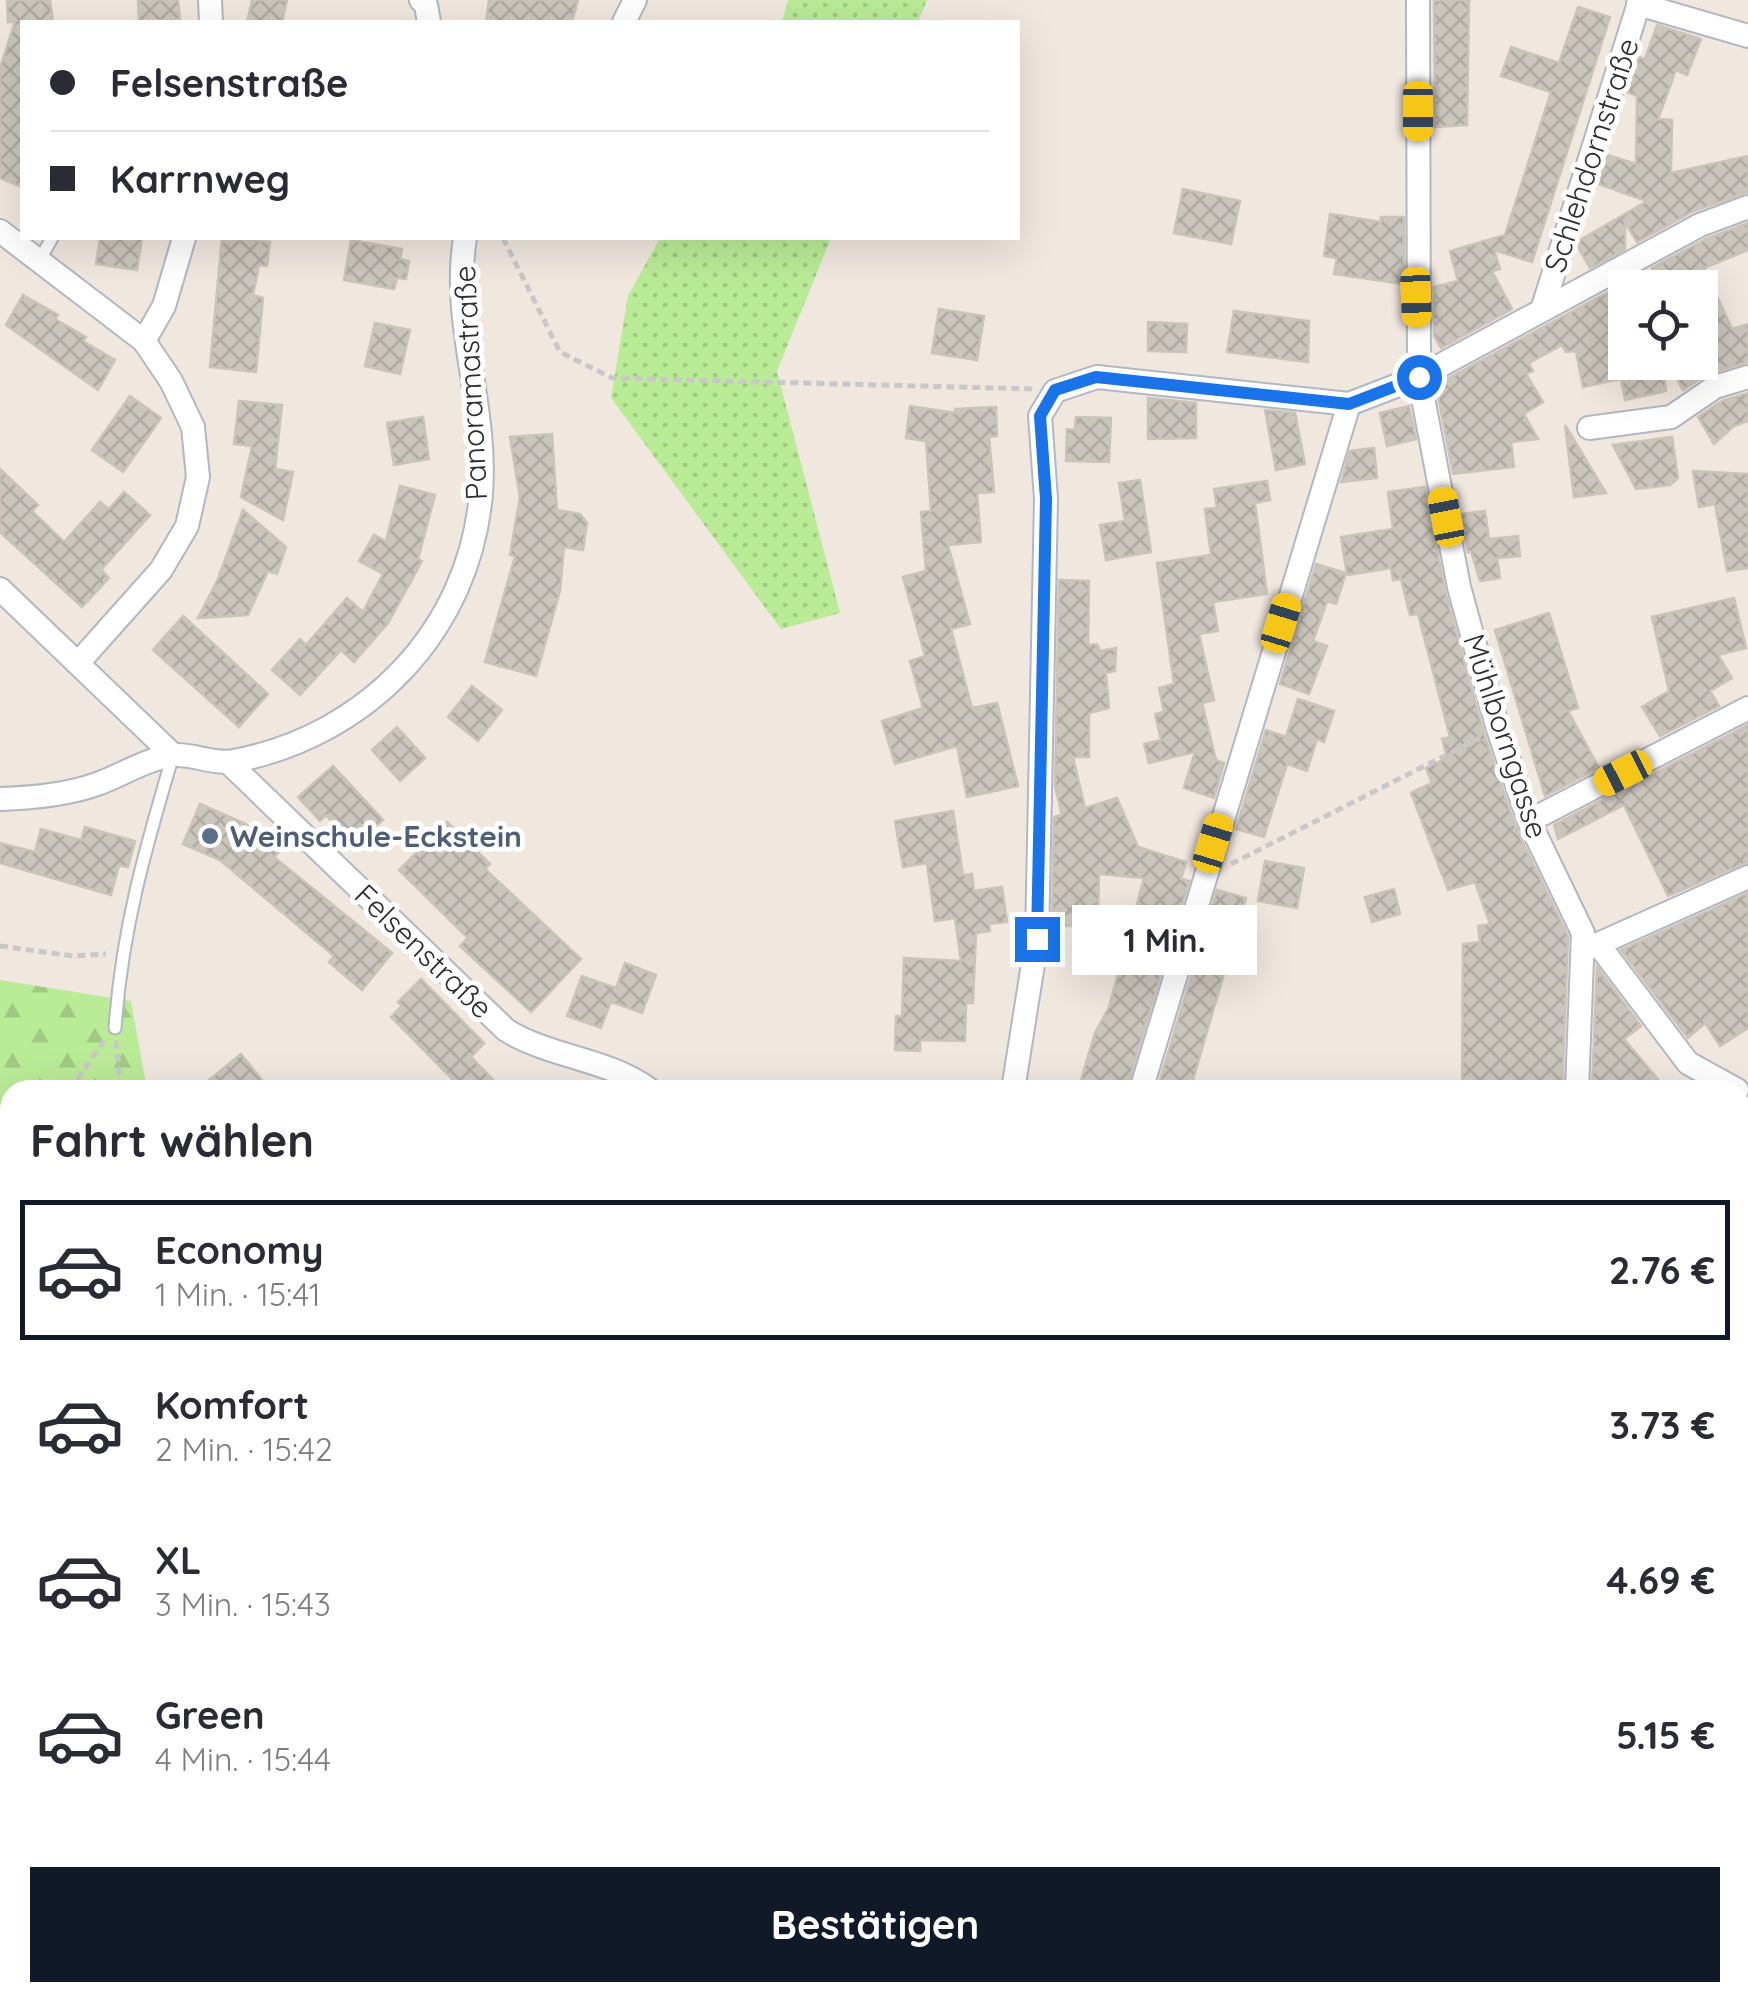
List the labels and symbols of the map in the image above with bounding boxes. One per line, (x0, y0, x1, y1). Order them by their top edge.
street label: Schlehdornstraße (1535, 33, 1647, 277)
car (1403, 81, 1433, 141)
street label: Panoramastraße (445, 265, 495, 501)
car (1400, 266, 1432, 328)
route start (1397, 355, 1442, 400)
car (1426, 485, 1466, 549)
car (1258, 590, 1304, 656)
street label: Mühlborngasse (1455, 629, 1557, 843)
car (1589, 746, 1657, 800)
car (1190, 810, 1236, 876)
place label: Weinschule-Eckstein (230, 817, 522, 855)
marker: Weinschule-Eckstein (199, 825, 221, 847)
street label: Felsenstraße (347, 876, 501, 1026)
callout: 1 Min. (1072, 904, 1257, 974)
route end (1015, 917, 1060, 962)

